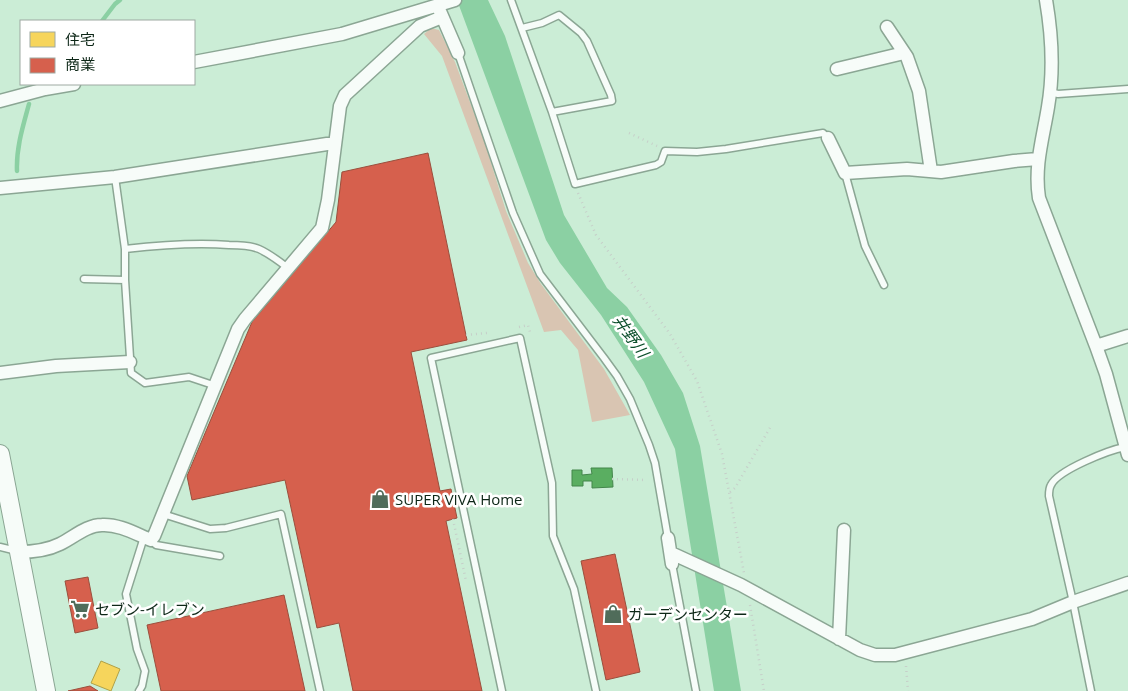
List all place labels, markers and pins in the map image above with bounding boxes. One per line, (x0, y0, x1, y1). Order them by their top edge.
shop icon: SUPER VIVA Home (369, 488, 391, 510)
place label: SUPER VIVA Home (395, 489, 523, 509)
supermarket icon: セブン-イレブン (69, 598, 91, 620)
place label: セブン-イレブン (95, 599, 205, 619)
shop icon: ガーデンセンター (602, 603, 624, 625)
place label: ガーデンセンター (628, 604, 748, 624)

